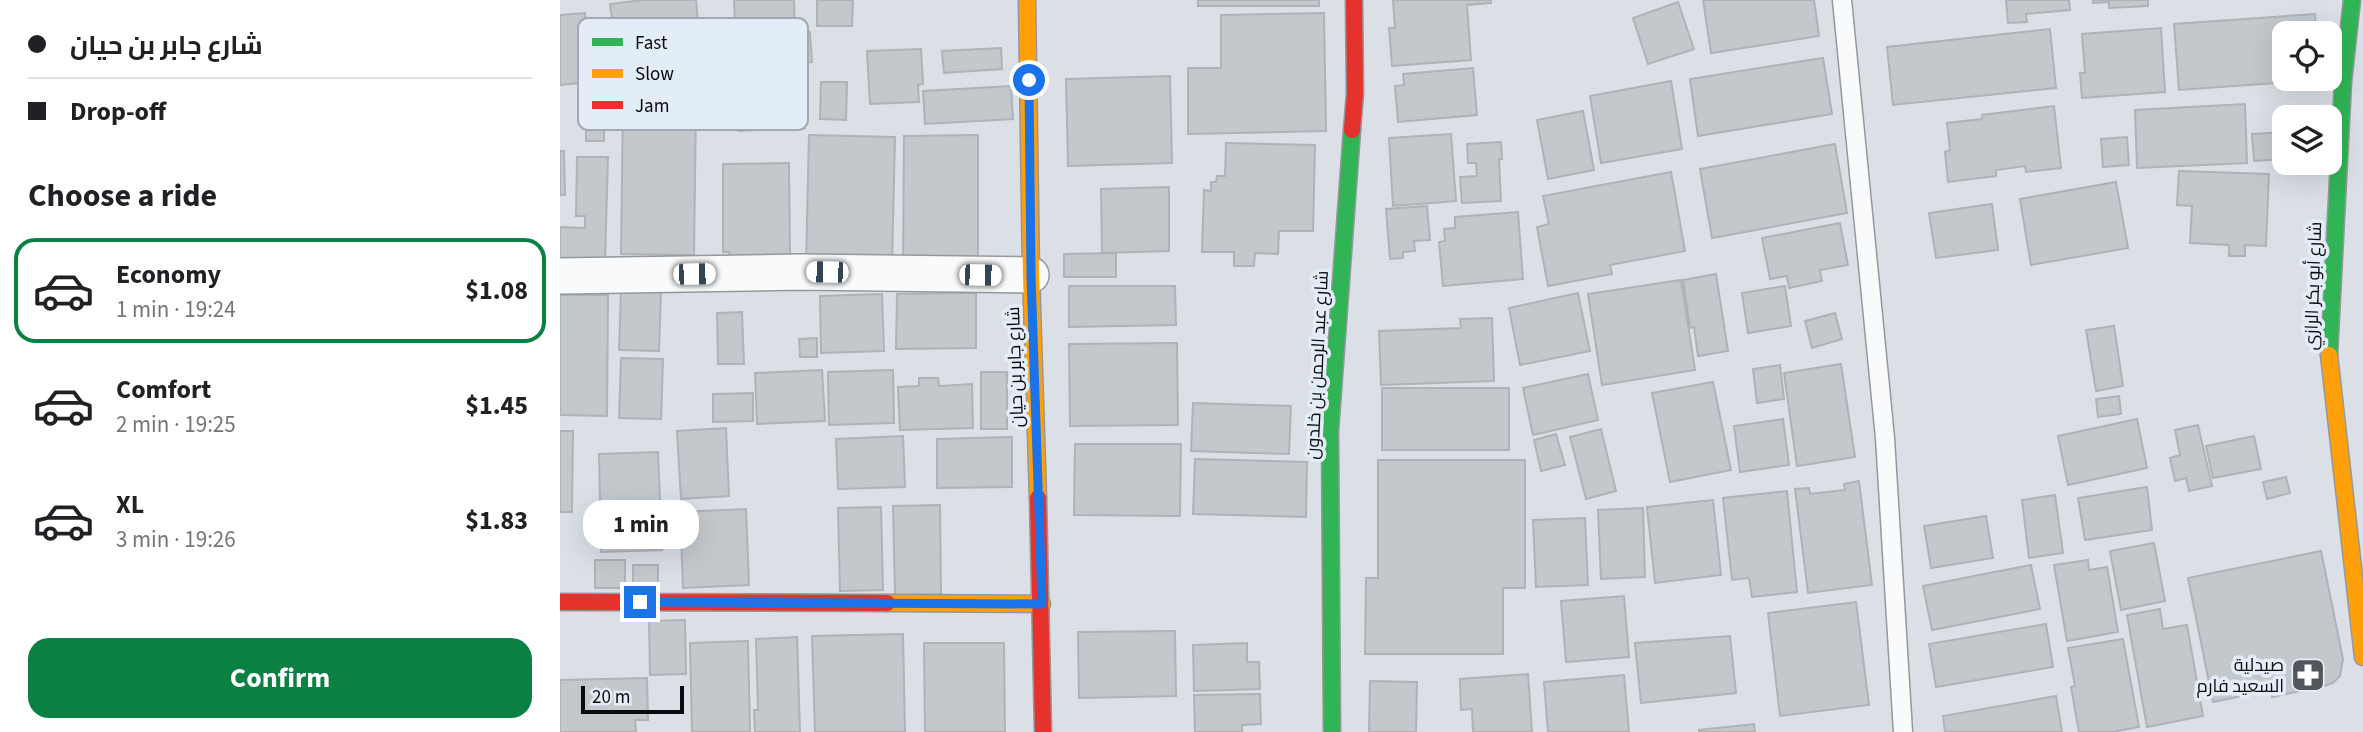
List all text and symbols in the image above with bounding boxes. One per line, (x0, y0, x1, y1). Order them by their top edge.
legend (578, 18, 808, 130)
map controls (2272, 21, 2342, 175)
button: locate (2272, 21, 2342, 91)
text: شارع جابر بن حيان (70, 27, 263, 64)
text: Fast (635, 30, 668, 57)
text: Slow (635, 61, 674, 88)
route start (1013, 64, 1045, 96)
text: Drop-off (70, 93, 166, 130)
text: Jam (635, 93, 669, 120)
button: layers (2272, 105, 2342, 175)
text: Choose a ride (28, 173, 217, 219)
street label: شارع أبو بكر الرازي (2299, 221, 2329, 351)
text: Economy (116, 256, 221, 293)
icon: car (32, 259, 95, 322)
car (806, 261, 849, 283)
car (673, 263, 716, 285)
car (959, 264, 1002, 286)
street label: شارع عبد الرحمن بن خلدون (1300, 270, 1335, 460)
text: $1.08 (465, 272, 528, 309)
text: 1 min · 19:24 (116, 293, 236, 326)
street label: شارع جابر بن حيان (1001, 306, 1030, 428)
text: Comfort (116, 371, 211, 408)
icon: car (32, 374, 95, 437)
text: $1.45 (465, 387, 528, 424)
text: 2 min · 19:25 (116, 408, 236, 441)
text: XL (116, 486, 144, 523)
icon: car (32, 489, 95, 552)
callout: 1 min (582, 500, 698, 550)
text: $1.83 (465, 502, 528, 539)
text: 1 min (613, 508, 669, 541)
text: 3 min · 19:26 (116, 523, 236, 556)
route end (624, 586, 656, 618)
button: Confirm (28, 638, 532, 718)
place label: صيدلية السعيد فارم (2197, 653, 2284, 699)
pharmacy icon: صيدلية السعيد فارم (2289, 656, 2327, 694)
scale bar (581, 683, 684, 715)
text: 20 m (592, 684, 630, 711)

